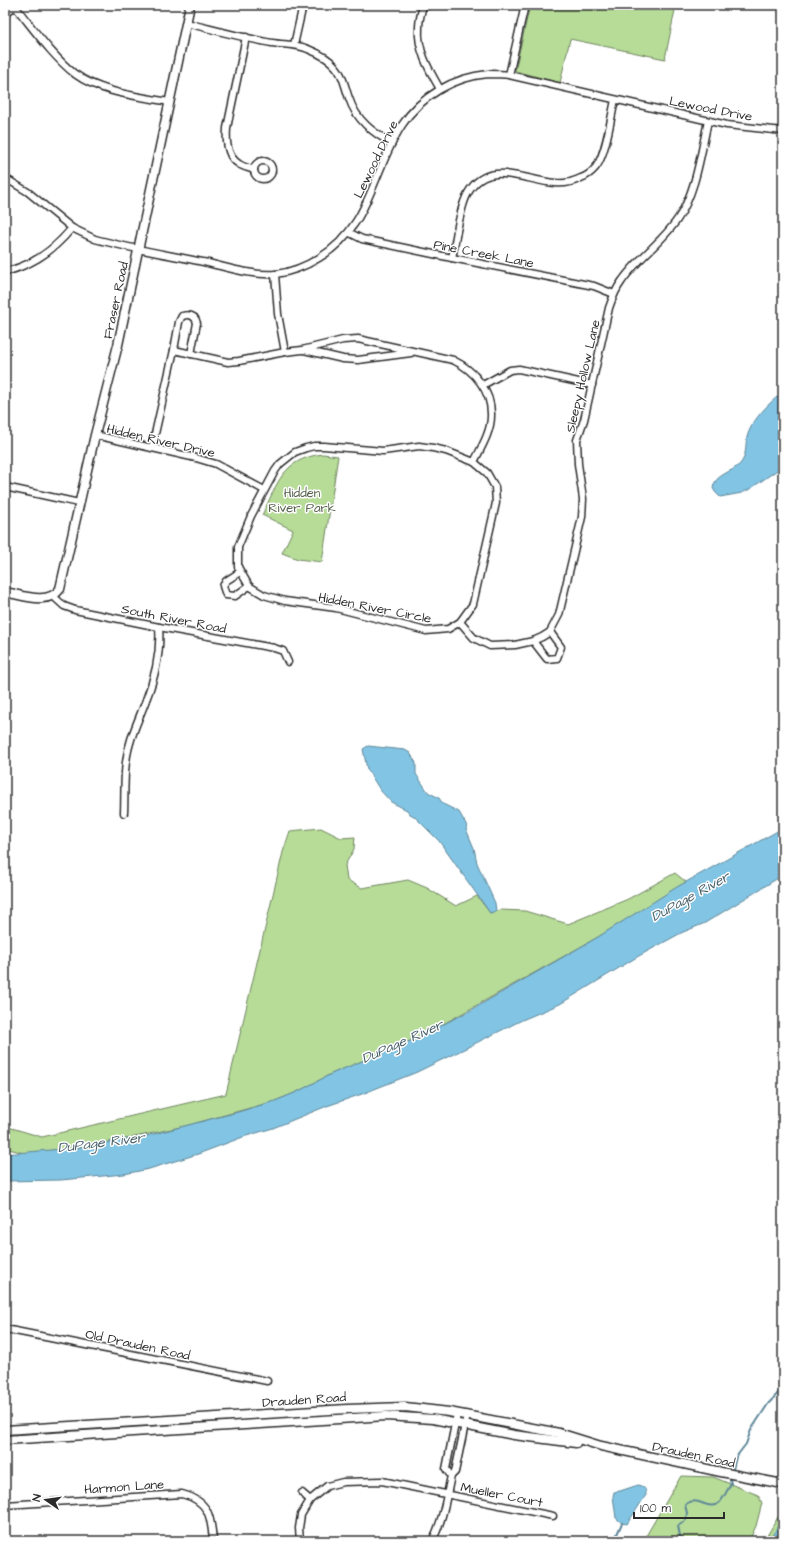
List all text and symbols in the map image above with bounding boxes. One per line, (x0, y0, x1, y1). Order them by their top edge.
street label: Lewood Drive (668, 92, 754, 126)
street label: Lewood Drive (349, 118, 402, 201)
street label: Pine Creek Lane (432, 235, 535, 273)
street label: Fraser Road (99, 260, 133, 341)
street label: Sleepy Hollow Lane (561, 318, 606, 435)
street label: Hidden River Drive (105, 420, 217, 462)
park label: Hidden River Park (268, 484, 336, 517)
street label: Hidden River Circle (317, 588, 433, 628)
street label: South River Road (120, 600, 228, 638)
water label: DuPage River (647, 866, 735, 927)
water label: DuPage River (358, 1015, 448, 1069)
water label: DuPage River (57, 1128, 147, 1158)
street label: Old Drauden Road (84, 1325, 192, 1365)
street label: Drauden Road (261, 1388, 347, 1412)
street label: Drauden Road (651, 1437, 737, 1473)
street label: Harmon Lane (84, 1475, 165, 1499)
street label: Mueller Court (459, 1478, 545, 1512)
north arrow (26, 1480, 66, 1520)
text: N (29, 1493, 45, 1503)
scale bar (634, 1494, 724, 1520)
text: 100 m (640, 1500, 671, 1517)

